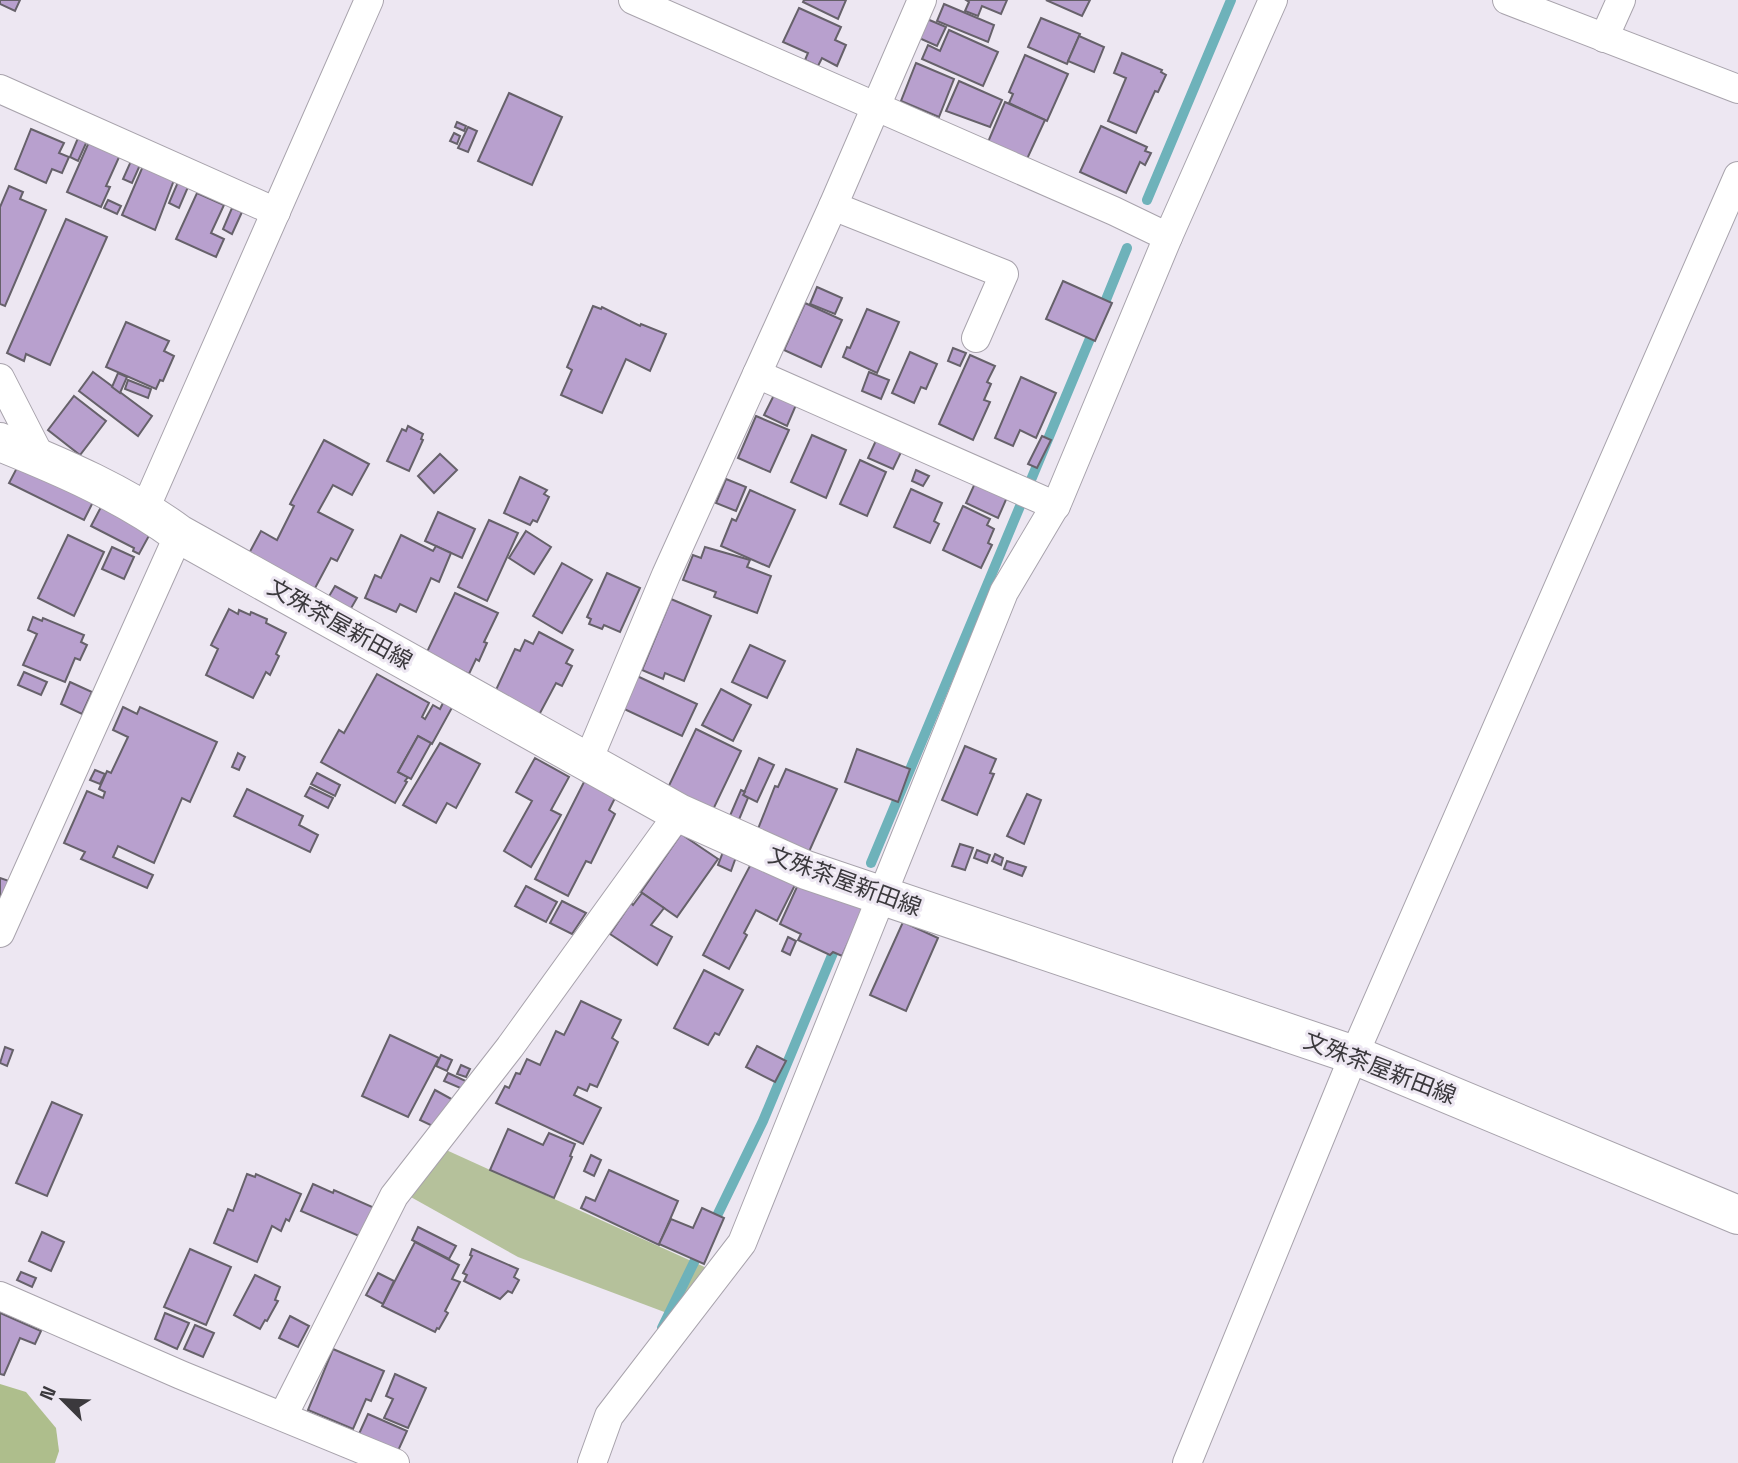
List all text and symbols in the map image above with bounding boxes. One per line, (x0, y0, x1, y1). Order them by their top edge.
street label: 文殊茶屋新田線 (262, 572, 418, 676)
street label: 文殊茶屋新田線 (764, 839, 926, 923)
street label: 文殊茶屋新田線 (1299, 1025, 1461, 1111)
north arrow (28, 1365, 98, 1435)
text: N (34, 1382, 62, 1404)

